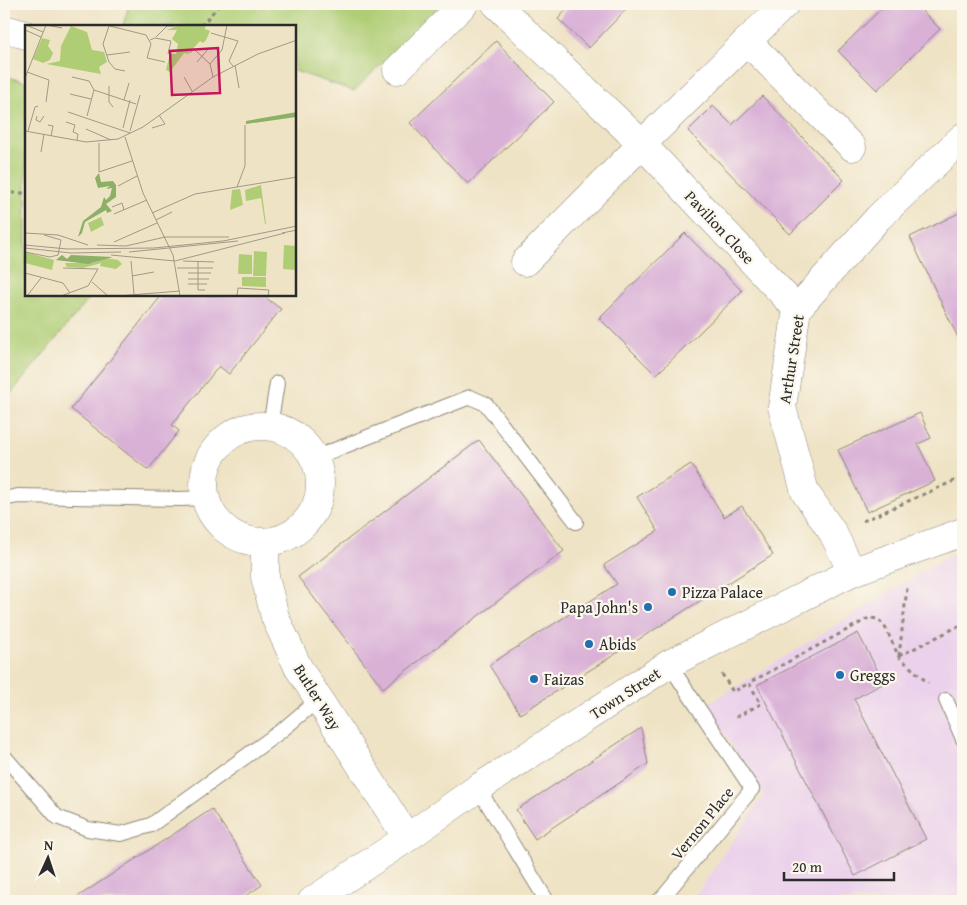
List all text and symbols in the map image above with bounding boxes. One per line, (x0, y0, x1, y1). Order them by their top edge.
inset map (25, 25, 296, 296)
street label: Pavilion Close (679, 185, 761, 269)
street label: Arthur Street (772, 312, 810, 405)
place label: Pizza Palace (682, 580, 763, 604)
marker: Pizza Palace (666, 586, 678, 598)
place label: Papa John's (560, 595, 638, 619)
marker: Papa John's (642, 601, 654, 613)
place label: Abids (599, 632, 636, 656)
marker: Abids (583, 638, 595, 650)
street label: Butler Way (288, 659, 348, 735)
street label: Town Street (585, 661, 666, 725)
place label: Greggs (850, 663, 896, 687)
place label: Faizas (544, 667, 584, 691)
marker: Greggs (834, 669, 846, 681)
marker: Faizas (528, 673, 540, 685)
street label: Vernon Place (665, 781, 739, 865)
north arrow (22, 832, 72, 882)
text: N (43, 835, 55, 855)
scale bar (784, 850, 894, 882)
text: 20 m (792, 856, 823, 877)

